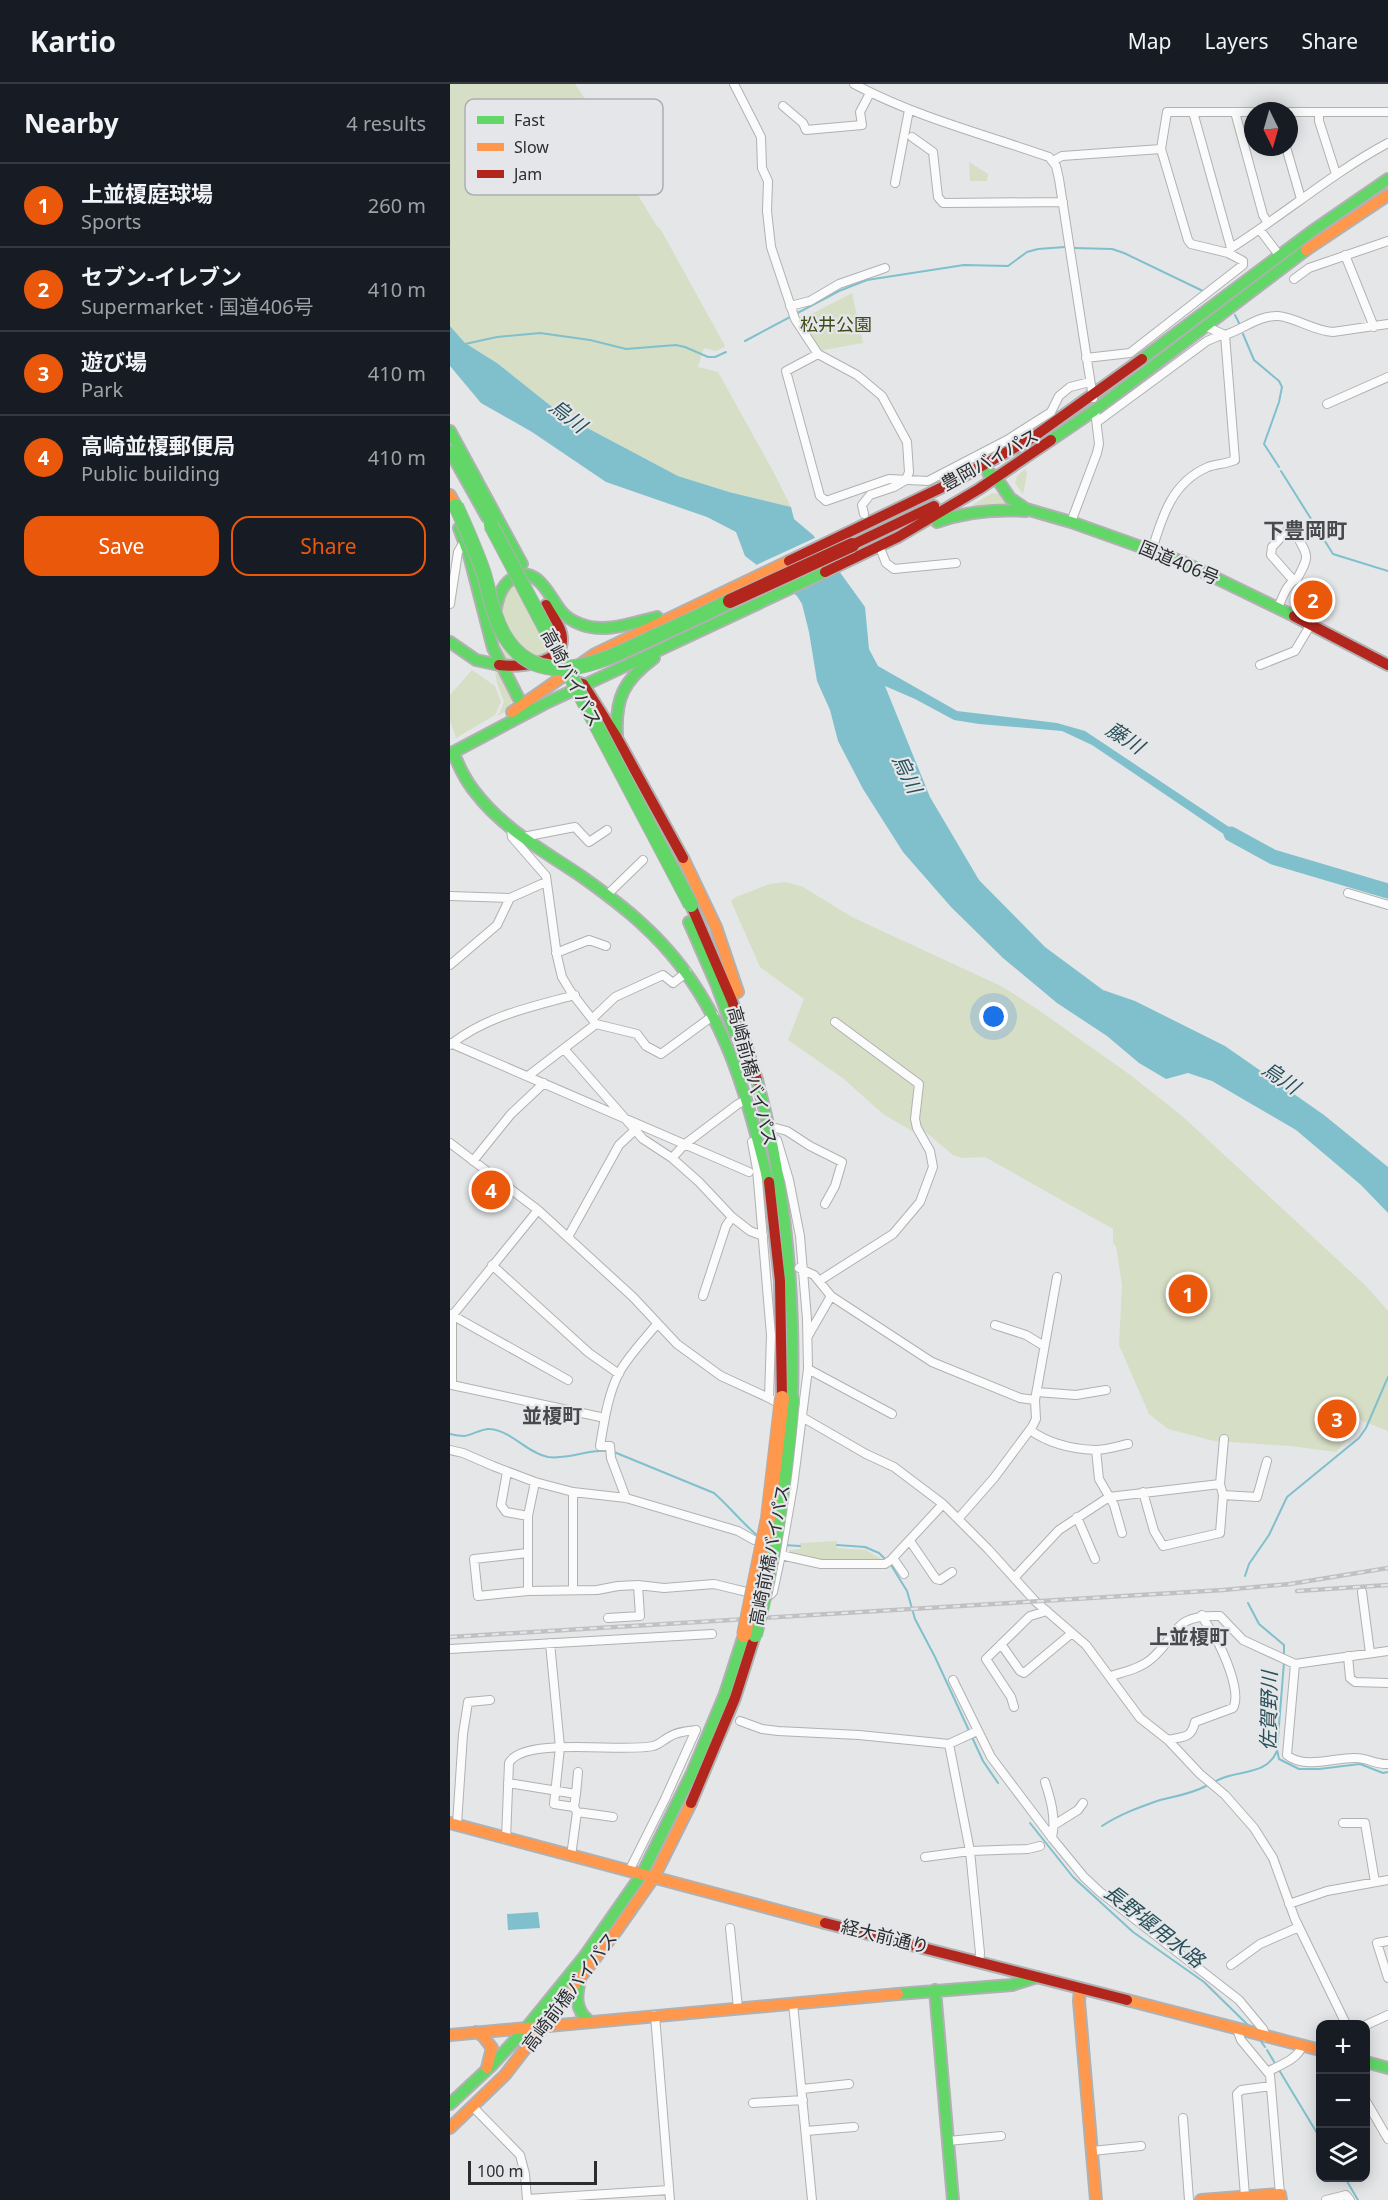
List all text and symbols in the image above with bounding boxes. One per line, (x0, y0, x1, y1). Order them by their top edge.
text: Kartio (30, 22, 116, 60)
text: Map (1128, 27, 1172, 55)
text: Layers (1205, 27, 1269, 55)
text: Share (1302, 27, 1358, 55)
legend (465, 99, 663, 195)
north arrow (1244, 102, 1298, 156)
text: Nearby (24, 105, 119, 141)
text: Fast (514, 109, 545, 131)
text: 4 results (346, 110, 426, 137)
text: Slow (514, 136, 549, 158)
text: Jam (512, 163, 542, 185)
text: 上並榎庭球場 (81, 178, 213, 208)
text: 1 (38, 192, 49, 219)
text: 260 m (368, 192, 426, 219)
text: Sports (81, 208, 141, 235)
text: セブン-イレブン (81, 261, 242, 291)
text: 2 (38, 276, 49, 303)
text: 410 m (368, 276, 426, 303)
text: Supermarket · 国道406号 (81, 293, 314, 320)
park label: 松井公園 (800, 312, 872, 336)
text: 遊び場 (81, 346, 147, 376)
text: 3 (38, 360, 49, 387)
text: 410 m (368, 360, 426, 387)
text: Park (81, 376, 123, 403)
water label: 烏川 (544, 393, 594, 440)
street label: 豊岡バイパス (937, 423, 1042, 496)
text: 高崎並榎郵便局 (81, 430, 235, 460)
text: 4 (38, 444, 49, 471)
text: 410 m (368, 444, 426, 471)
text: Public building (81, 460, 220, 487)
button: Save (24, 516, 219, 576)
button: Share (231, 516, 426, 576)
district label: 下豊岡町 (1263, 516, 1347, 544)
street label: 国道406号 (1136, 534, 1223, 590)
pin: 2 (1294, 578, 1332, 622)
street label: 高崎バイパス (536, 624, 608, 731)
water label: 藤川 (1101, 715, 1151, 761)
water label: 烏川 (887, 750, 929, 799)
your location (979, 1002, 1008, 1031)
street label: 高崎前橋バイパス (723, 1003, 783, 1148)
water label: 烏川 (1257, 1055, 1307, 1101)
pin: 4 (472, 1168, 510, 1212)
pin: 1 (1168, 1272, 1208, 1316)
pin: 3 (1318, 1396, 1356, 1442)
district label: 並榎町 (522, 1402, 582, 1429)
street label: 高崎前橋バイパス (744, 1482, 795, 1628)
district label: 上並榎町 (1149, 1623, 1229, 1650)
water label: 佐賀野川 (1254, 1669, 1283, 1751)
water label: 長野堰用水路 (1099, 1878, 1211, 1974)
street label: 経大前通り (839, 1913, 932, 1959)
street label: 高崎前橋バイパス (516, 1927, 622, 2056)
map controls (1316, 2020, 1370, 2182)
button: + (1316, 2020, 1370, 2074)
button: − (1316, 2074, 1370, 2128)
button: layers (1316, 2128, 1370, 2182)
scale bar (468, 2158, 597, 2186)
text: 100 m (477, 2160, 524, 2182)

